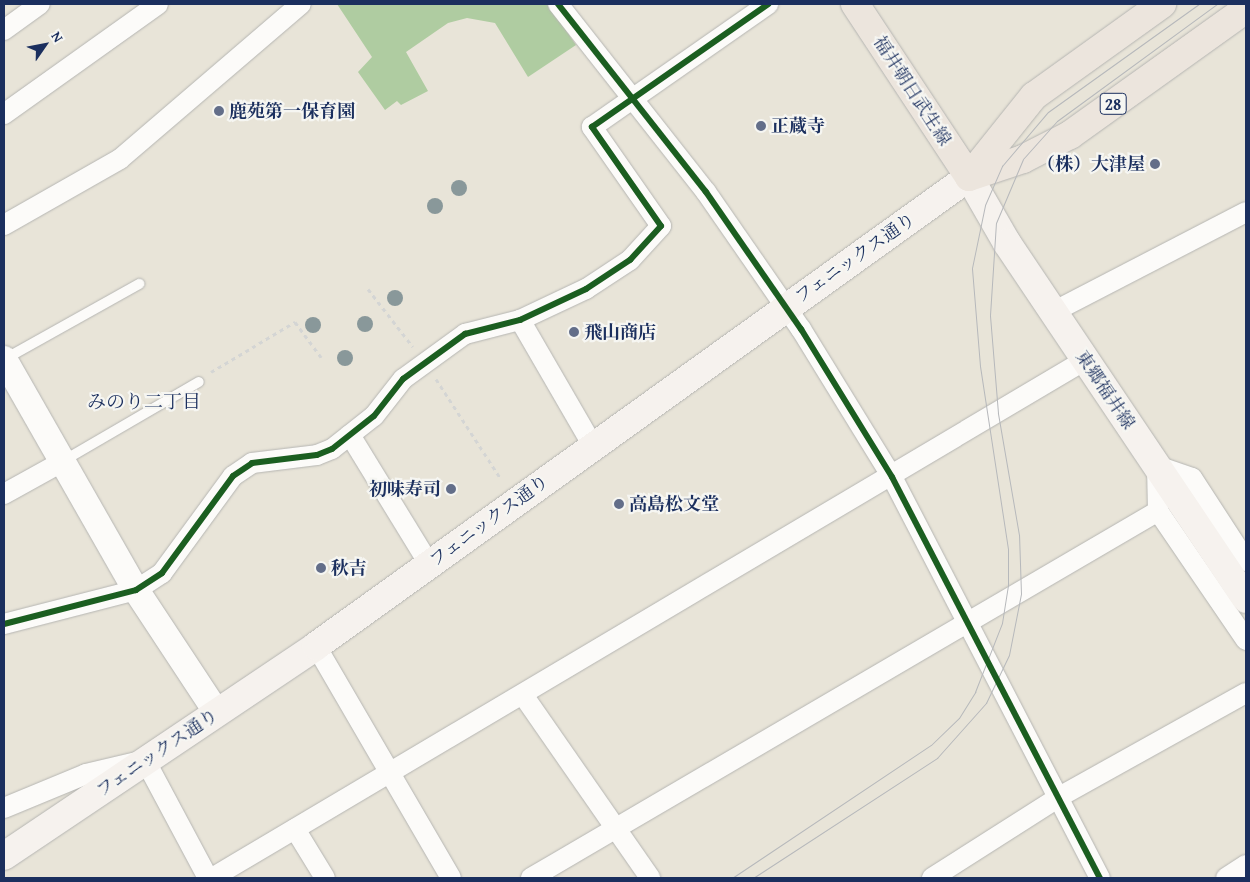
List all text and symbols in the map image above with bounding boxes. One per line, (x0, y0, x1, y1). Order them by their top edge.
north arrow (20, 20, 70, 70)
text: N (47, 27, 69, 46)
street label: 福井朝日武生線 (869, 32, 955, 150)
road number: 28 (1099, 90, 1127, 118)
place label: 鹿苑第一保育園 (229, 100, 355, 122)
marker: 鹿苑第一保育園 (213, 105, 225, 117)
place label: 正蔵寺 (771, 115, 825, 137)
marker: 正蔵寺 (755, 120, 767, 132)
place label: （株）大津屋 (1037, 153, 1145, 175)
marker: （株）大津屋 (1149, 158, 1161, 170)
street label: フェニックス通り (790, 208, 920, 308)
place label: 飛山商店 (584, 321, 656, 343)
marker: 飛山商店 (568, 326, 580, 338)
street label: 東郷福井線 (1071, 347, 1139, 433)
district label: みのり二丁目 (87, 391, 201, 413)
street label: フェニックス通り (424, 470, 554, 572)
place label: 初味寿司 (369, 478, 441, 500)
marker: 初味寿司 (445, 483, 457, 495)
place label: 高島松文堂 (629, 493, 719, 515)
marker: 高島松文堂 (613, 498, 625, 510)
place label: 秋吉 (331, 557, 367, 579)
marker: 秋吉 (315, 562, 327, 574)
street label: フェニックス通り (91, 704, 223, 802)

